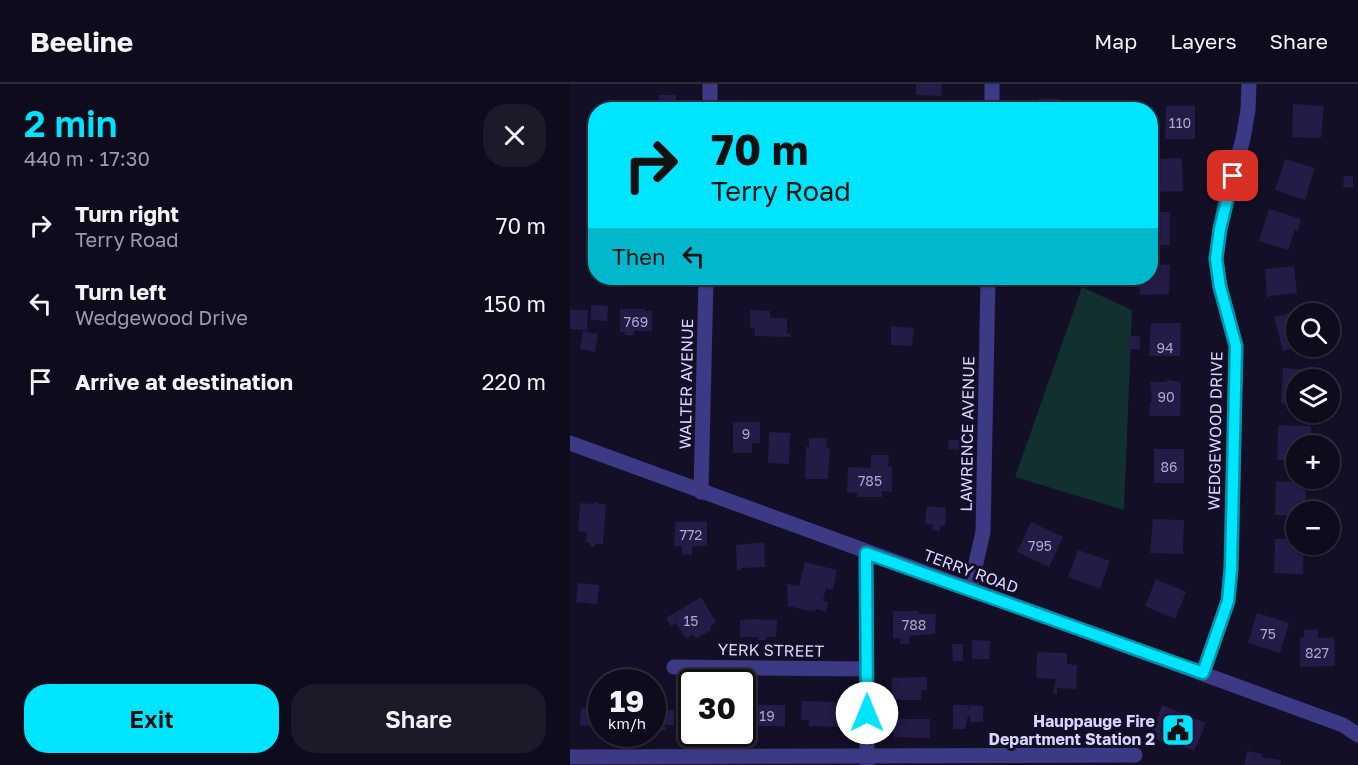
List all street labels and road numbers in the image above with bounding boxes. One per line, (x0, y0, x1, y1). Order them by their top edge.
street label: WALTER AVENUE (675, 318, 697, 450)
street label: WEDGEWOOD DRIVE (1204, 351, 1226, 511)
street label: LAWRENCE AVENUE (956, 356, 978, 512)
street label: TERRY ROAD (921, 545, 1021, 597)
street label: YERK STREET (718, 639, 824, 661)

